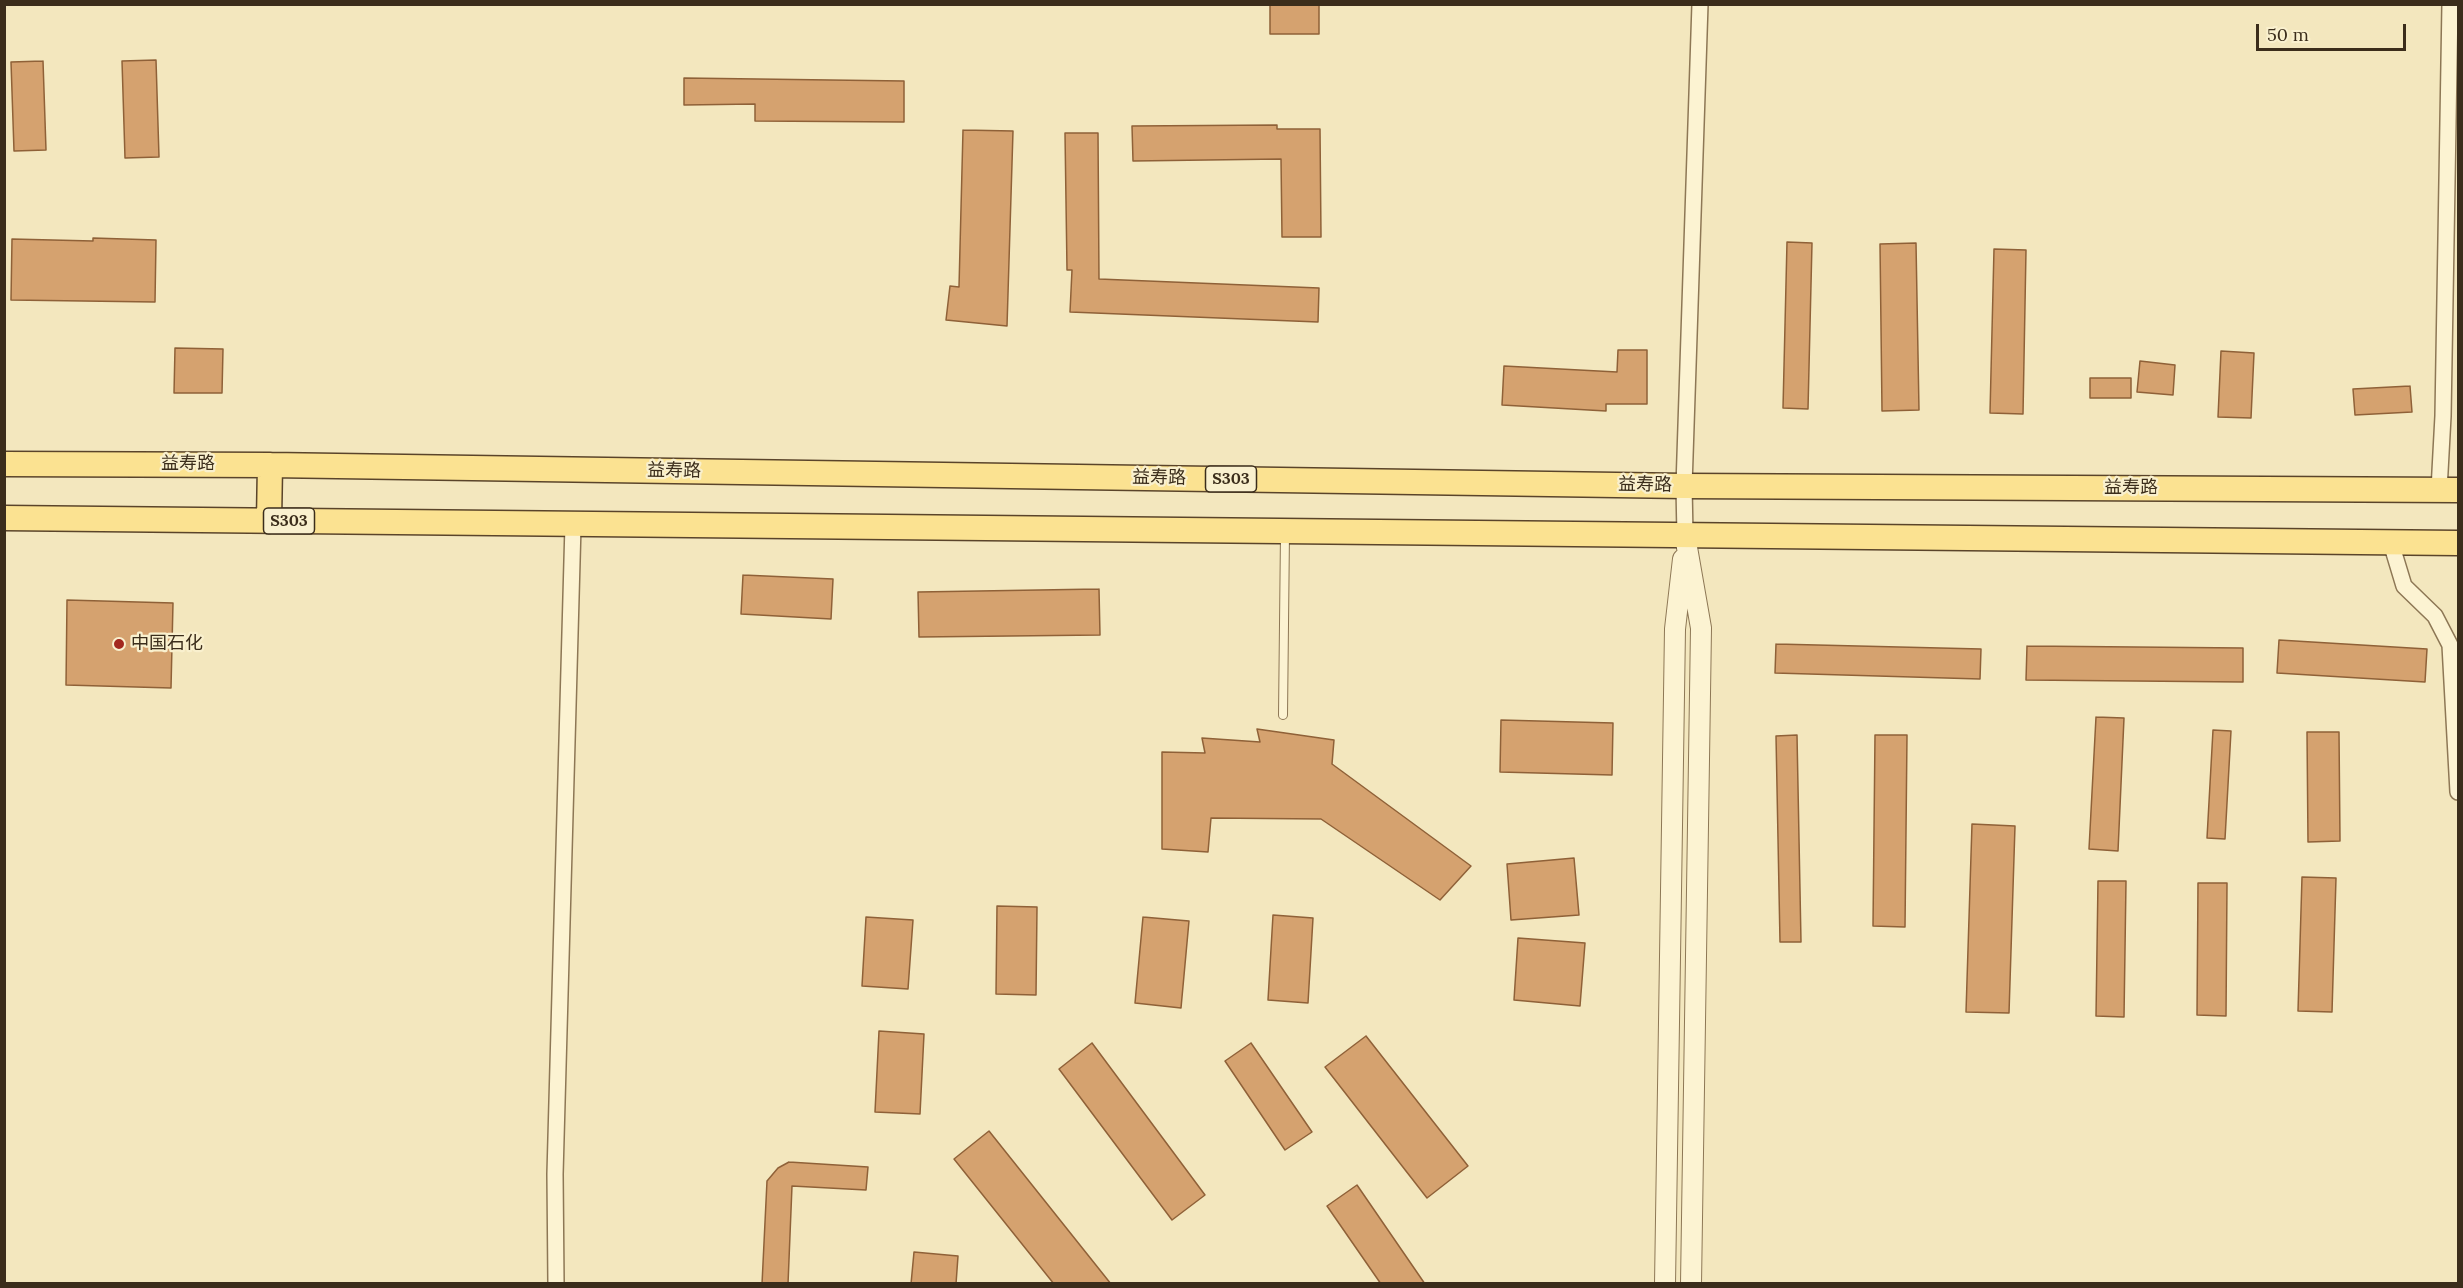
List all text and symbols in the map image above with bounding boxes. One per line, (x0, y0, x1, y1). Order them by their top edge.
scale bar (2259, 12, 2409, 50)
text: 50 m (2267, 23, 2309, 46)
street label: 益寿路 (161, 453, 215, 475)
street label: 益寿路 (647, 460, 701, 482)
road number: S303 (1206, 466, 1256, 492)
street label: 益寿路 (1132, 467, 1186, 489)
street label: 益寿路 (1618, 474, 1672, 496)
street label: 益寿路 (2104, 477, 2158, 499)
road number: S303 (264, 508, 314, 534)
place label: 中国石化 (131, 633, 203, 655)
marker: 中国石化 (112, 637, 126, 651)

